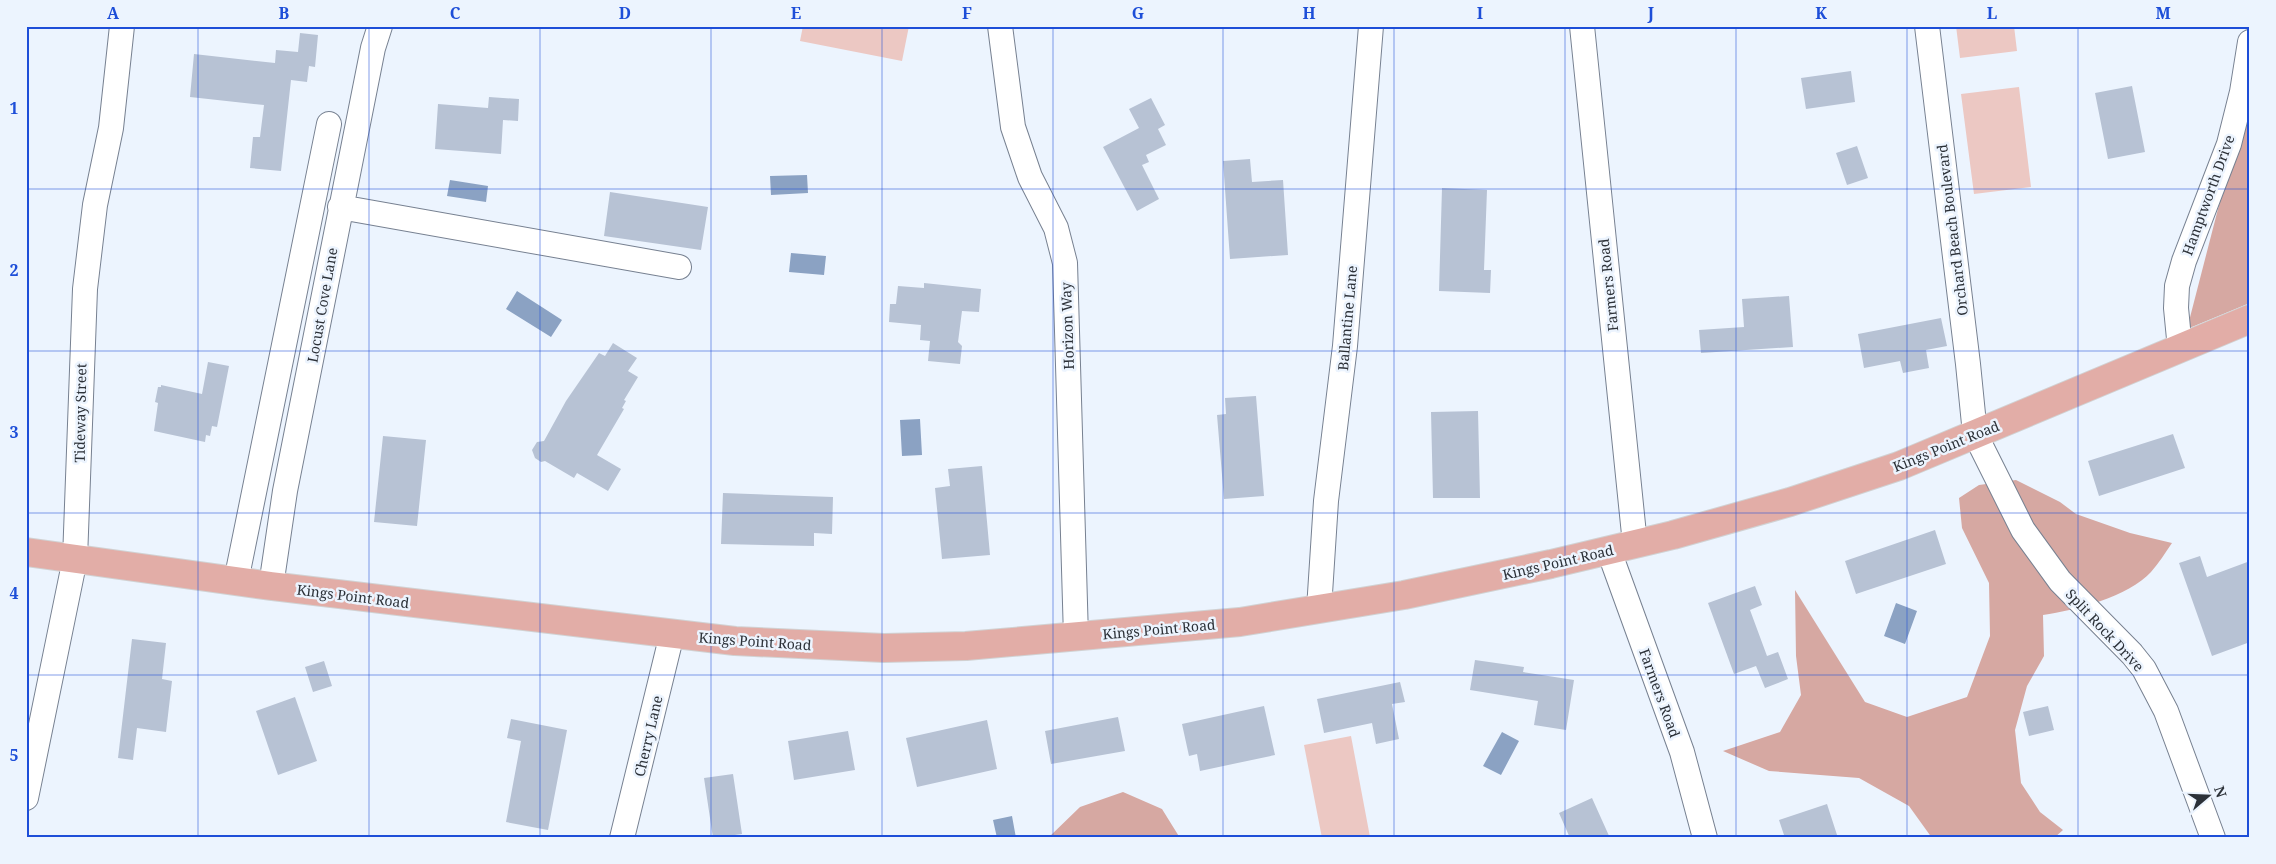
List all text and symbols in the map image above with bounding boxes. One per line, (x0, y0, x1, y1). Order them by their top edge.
text: A (107, 2, 120, 24)
text: B (279, 2, 290, 24)
text: C (450, 2, 461, 24)
text: D (619, 2, 631, 24)
text: E (791, 2, 801, 24)
text: F (962, 2, 972, 24)
text: G (1132, 2, 1144, 24)
text: H (1302, 2, 1316, 24)
text: I (1477, 2, 1483, 24)
text: J (1647, 2, 1655, 24)
text: K (1815, 2, 1827, 24)
text: L (1987, 2, 1997, 24)
text: M (2155, 2, 2171, 24)
text: 1 (9, 97, 19, 119)
street label: Hamptworth Drive (2177, 132, 2239, 258)
street label: Orchard Beach Boulevard (1932, 143, 1972, 317)
street label: Farmers Road (1594, 237, 1622, 332)
street label: Locust Cove Lane (303, 246, 341, 364)
text: 2 (9, 259, 19, 281)
street label: Ballantine Lane (1333, 265, 1361, 371)
street label: Horizon Way (1056, 282, 1078, 370)
street label: Tideway Street (70, 363, 90, 463)
street label: Kings Point Road (1890, 416, 2002, 476)
text: 3 (9, 421, 19, 443)
street label: Kings Point Road (1501, 540, 1616, 584)
street label: Kings Point Road (296, 580, 411, 612)
text: 4 (9, 582, 19, 604)
street label: Split Rock Drive (2062, 585, 2148, 675)
street label: Kings Point Road (1102, 615, 1217, 643)
street label: Kings Point Road (698, 628, 812, 654)
street label: Farmers Road (1635, 646, 1685, 740)
street label: Cherry Lane (629, 694, 667, 778)
text: 5 (9, 744, 19, 766)
north arrow (2184, 772, 2234, 822)
text: N (2210, 783, 2232, 800)

